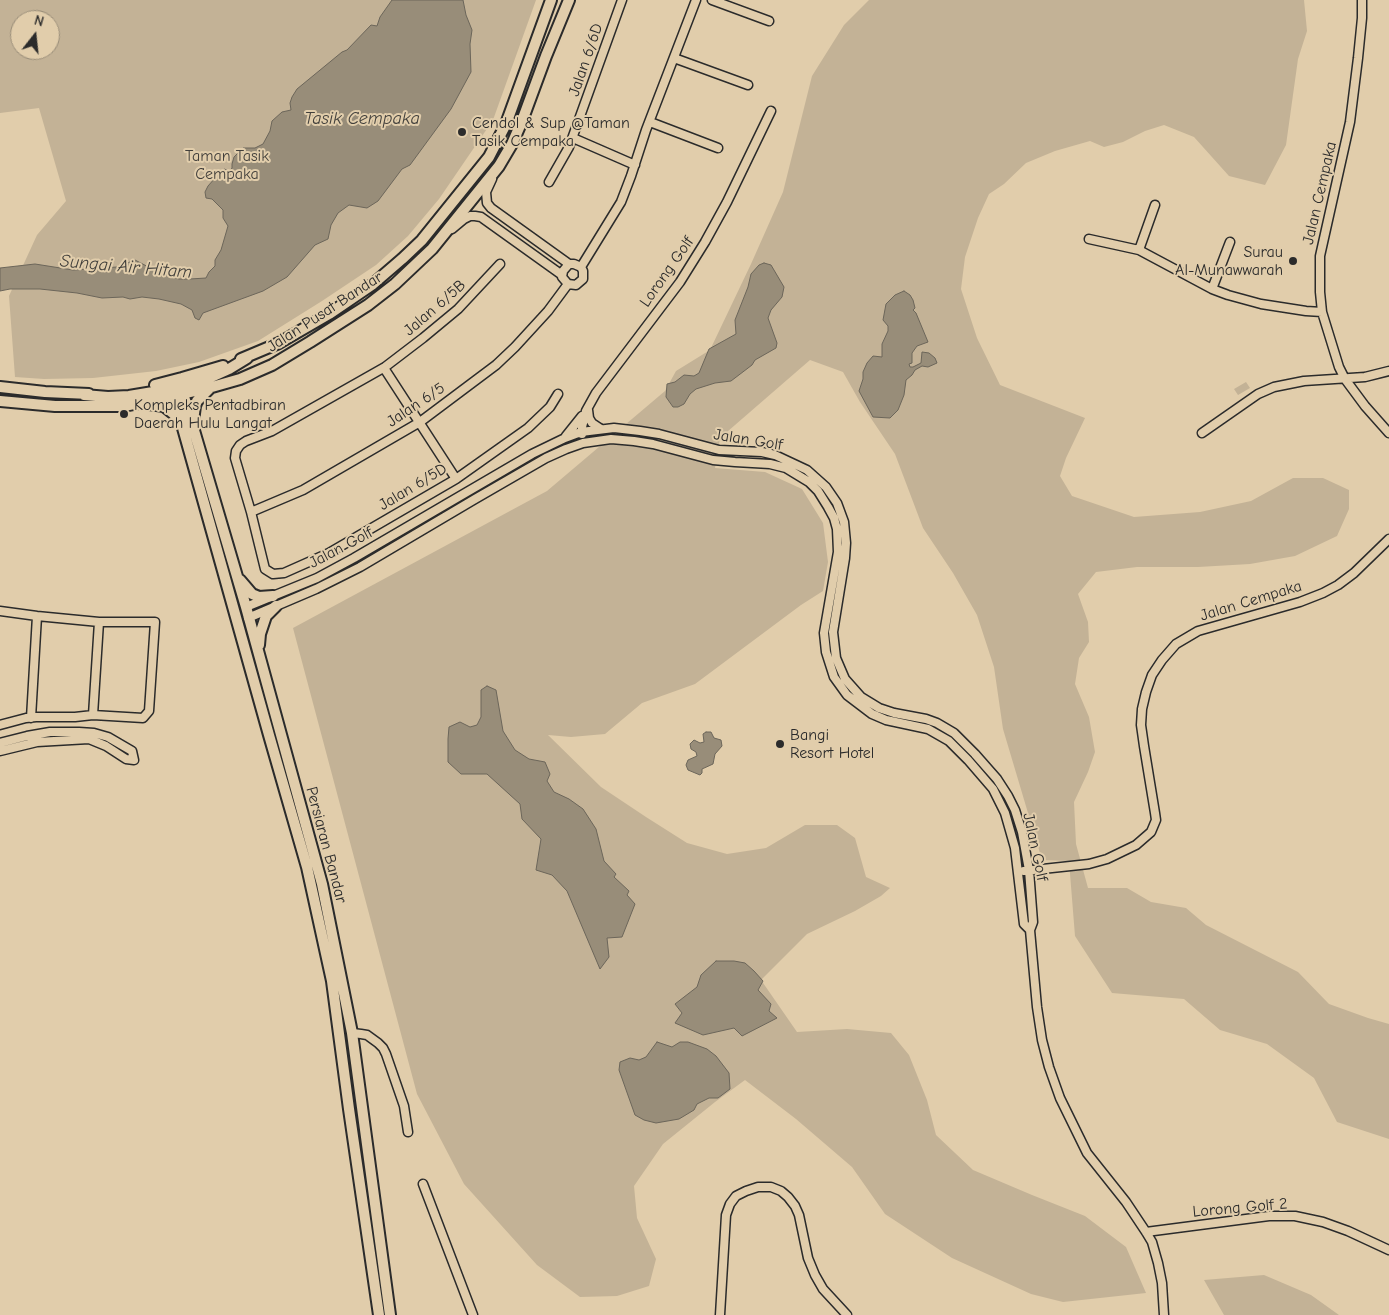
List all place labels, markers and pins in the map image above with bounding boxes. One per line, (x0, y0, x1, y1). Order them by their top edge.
place label: Cendol & Sup @Taman Tasik Cempaka (472, 113, 630, 151)
marker: Cendol & Sup @Taman Tasik Cempaka (456, 126, 468, 138)
place label: Surau Al-Munawwarah (1175, 242, 1283, 280)
marker: Surau Al-Munawwarah (1287, 255, 1299, 267)
place label: Kompleks Pentadbiran Daerah Hulu Langat (134, 395, 286, 433)
marker: Kompleks Pentadbiran Daerah Hulu Langat (118, 408, 130, 420)
place label: Bangi Resort Hotel (790, 725, 874, 763)
marker: Bangi Resort Hotel (774, 738, 786, 750)

